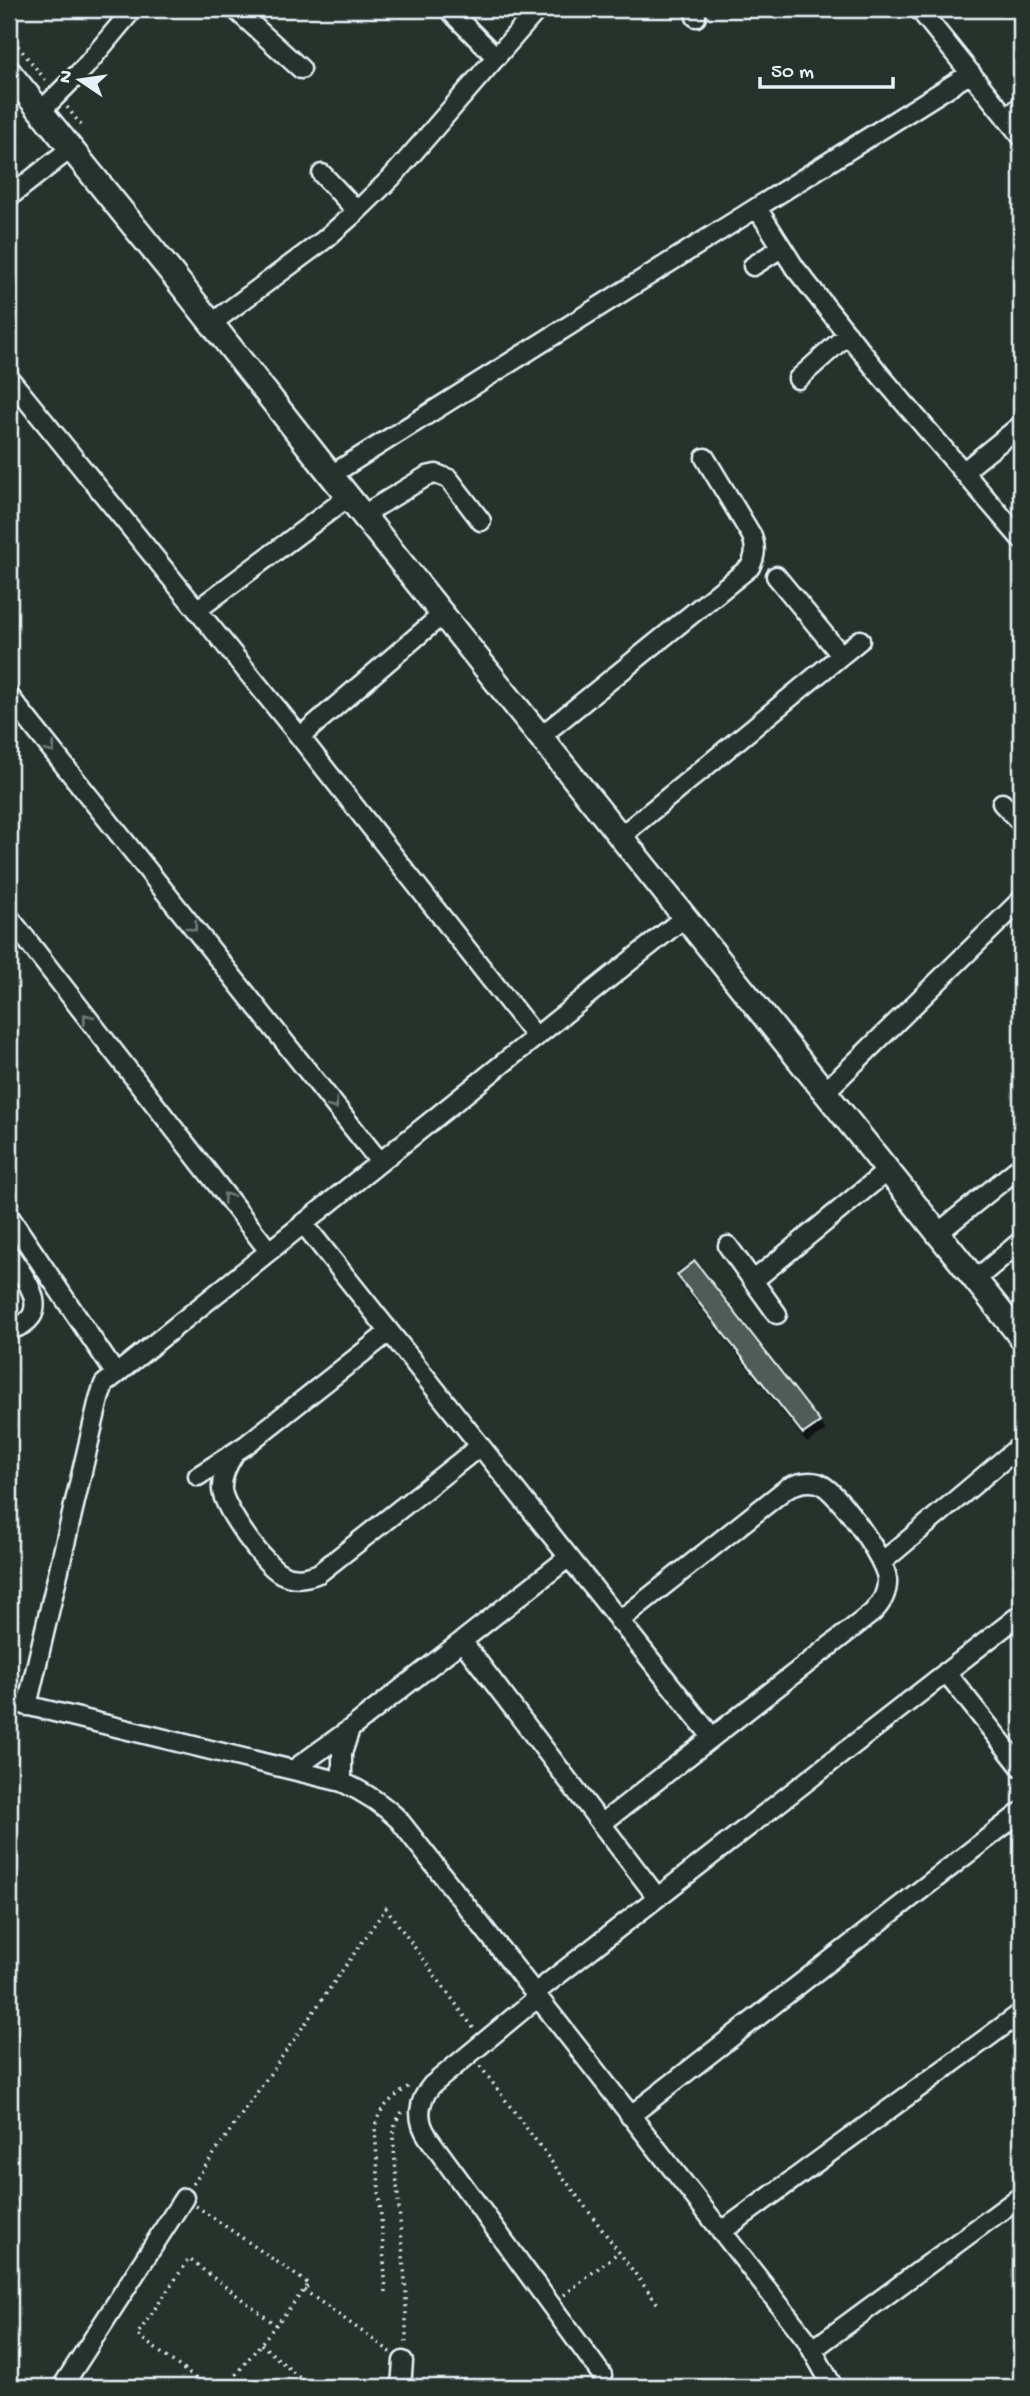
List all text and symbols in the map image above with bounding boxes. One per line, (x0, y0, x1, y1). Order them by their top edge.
north arrow (46, 46, 116, 116)
scale bar (760, 46, 894, 90)
text: 50 m (771, 61, 814, 86)
text: N (54, 68, 79, 86)
one-way arrow (43, 741, 56, 754)
one-way arrow (184, 920, 197, 932)
one-way arrow (83, 1013, 96, 1025)
one-way arrow (326, 1098, 339, 1110)
one-way arrow (222, 1193, 235, 1205)

